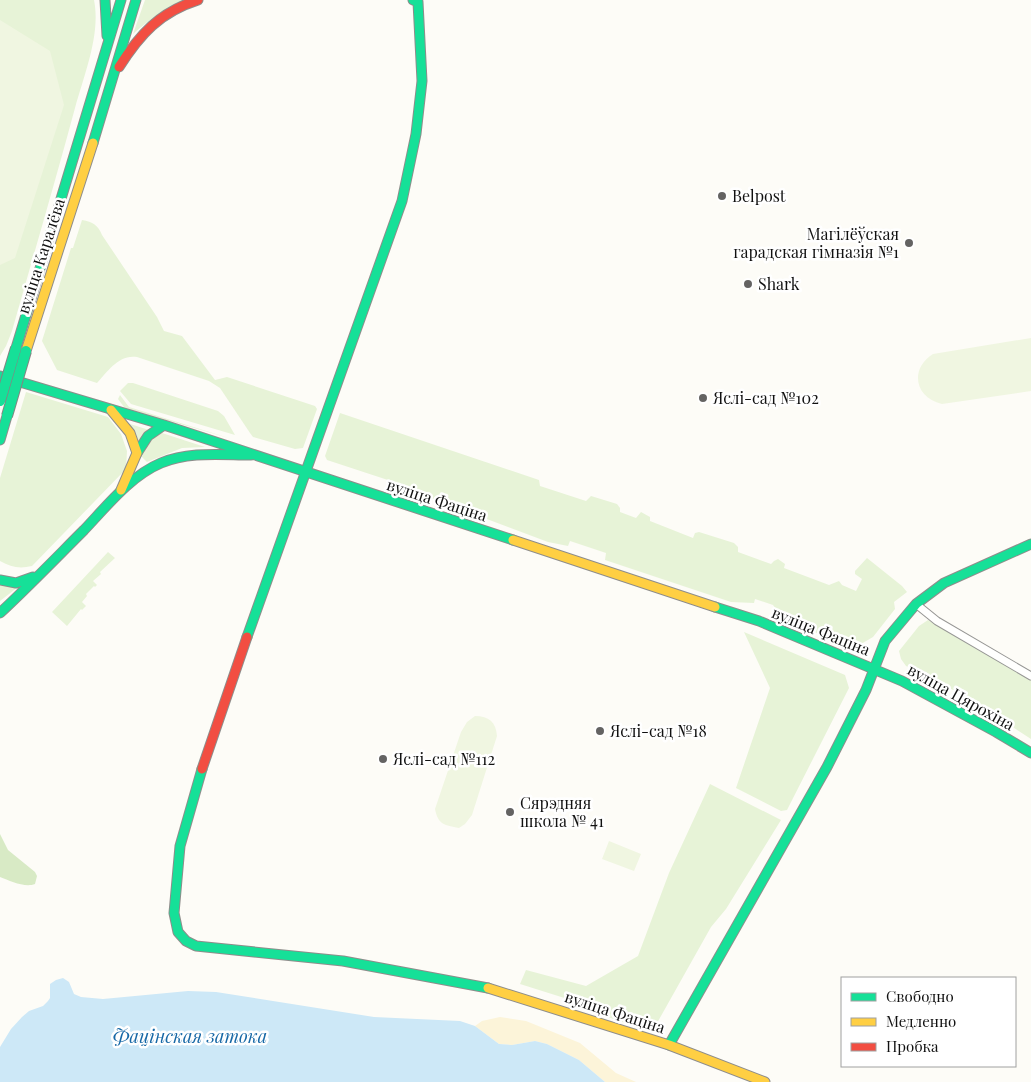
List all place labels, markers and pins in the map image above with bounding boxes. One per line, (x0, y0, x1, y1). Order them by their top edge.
place label: Belpost (732, 185, 786, 206)
marker: Belpost (716, 190, 728, 202)
place label: Магілёўская гарадская гімназія №1 (733, 223, 899, 262)
marker: Магілёўская гарадская гімназія №1 (903, 237, 915, 249)
place label: Shark (758, 273, 800, 294)
marker: Shark (742, 278, 754, 290)
place label: Яслі-сад №102 (712, 387, 819, 408)
marker: Яслі-сад №102 (697, 392, 709, 404)
place label: Яслі-сад №18 (609, 720, 707, 741)
marker: Яслі-сад №18 (594, 725, 606, 737)
place label: Яслі-сад №112 (392, 748, 495, 769)
marker: Яслі-сад №112 (377, 753, 389, 765)
place label: Сярэдняя школа № 41 (520, 792, 604, 831)
marker: Сярэдняя школа № 41 (504, 806, 516, 818)

